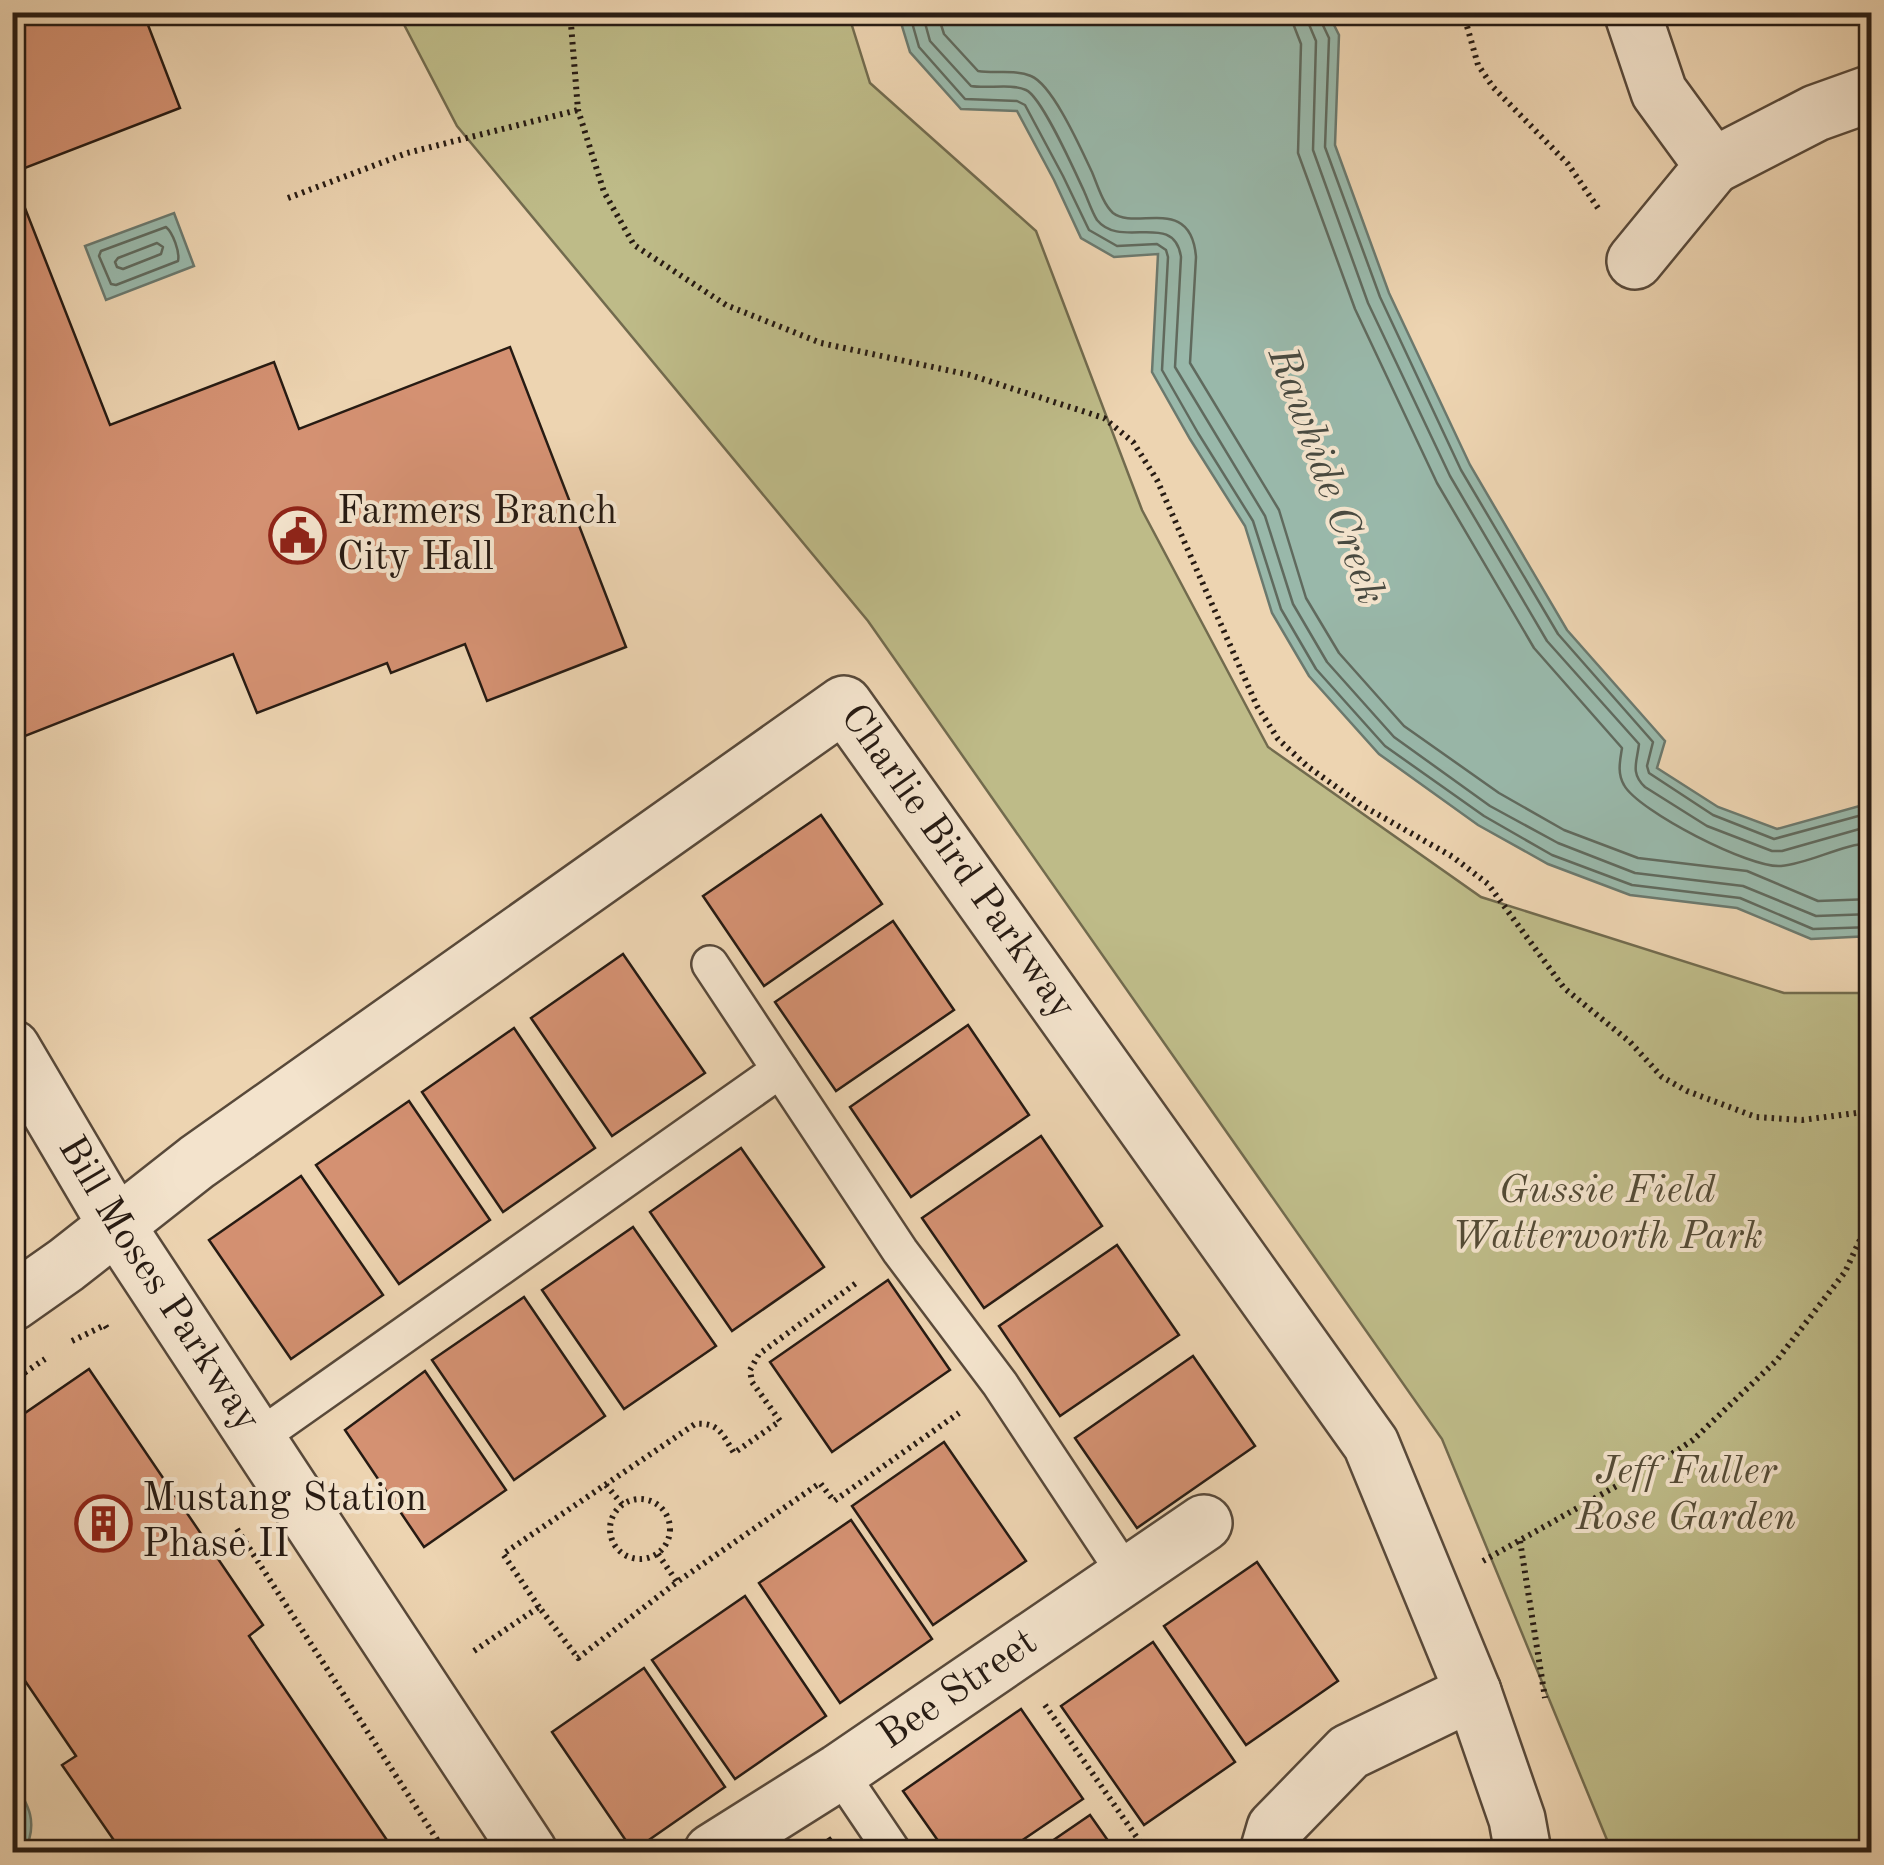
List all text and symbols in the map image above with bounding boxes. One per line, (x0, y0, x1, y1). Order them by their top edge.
water label: Rawhide Creek (1259, 341, 1391, 610)
place label: Farmers Branch City Hall (337, 493, 617, 579)
public building icon: Farmers Branch City Hall (268, 506, 328, 566)
street label: Charlie Bird Parkway (832, 698, 1082, 1027)
street label: Bill Moses Parkway (49, 1130, 267, 1439)
park label: Gussie Field Watterworth Park (1451, 1172, 1763, 1258)
park label: Jeff Fuller Rose Garden (1575, 1453, 1796, 1539)
place label: Mustang Station Phase II (142, 1480, 427, 1566)
building icon: Mustang Station Phase II (73, 1493, 133, 1553)
street label: Bee Street (872, 1623, 1045, 1758)

